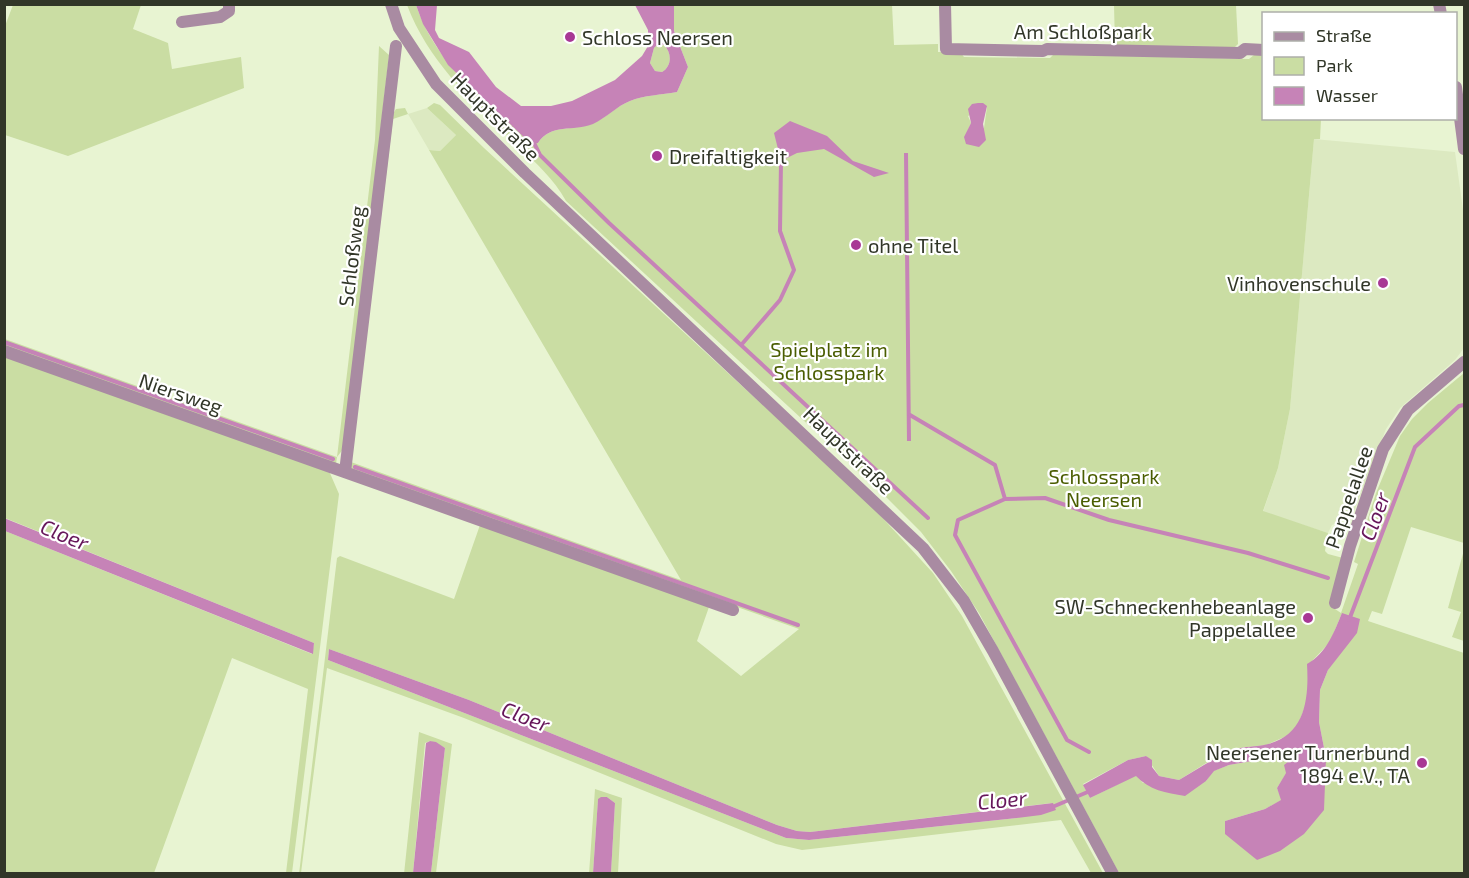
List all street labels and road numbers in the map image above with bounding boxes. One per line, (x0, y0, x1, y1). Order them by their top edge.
street label: Am Schloßpark (1014, 19, 1152, 43)
street label: Hauptstraße (447, 67, 545, 165)
street label: Schloßweg (333, 204, 369, 308)
street label: Niersweg (136, 368, 226, 418)
street label: Hauptstraße (799, 401, 899, 499)
street label: Pappelallee (1319, 443, 1377, 551)

